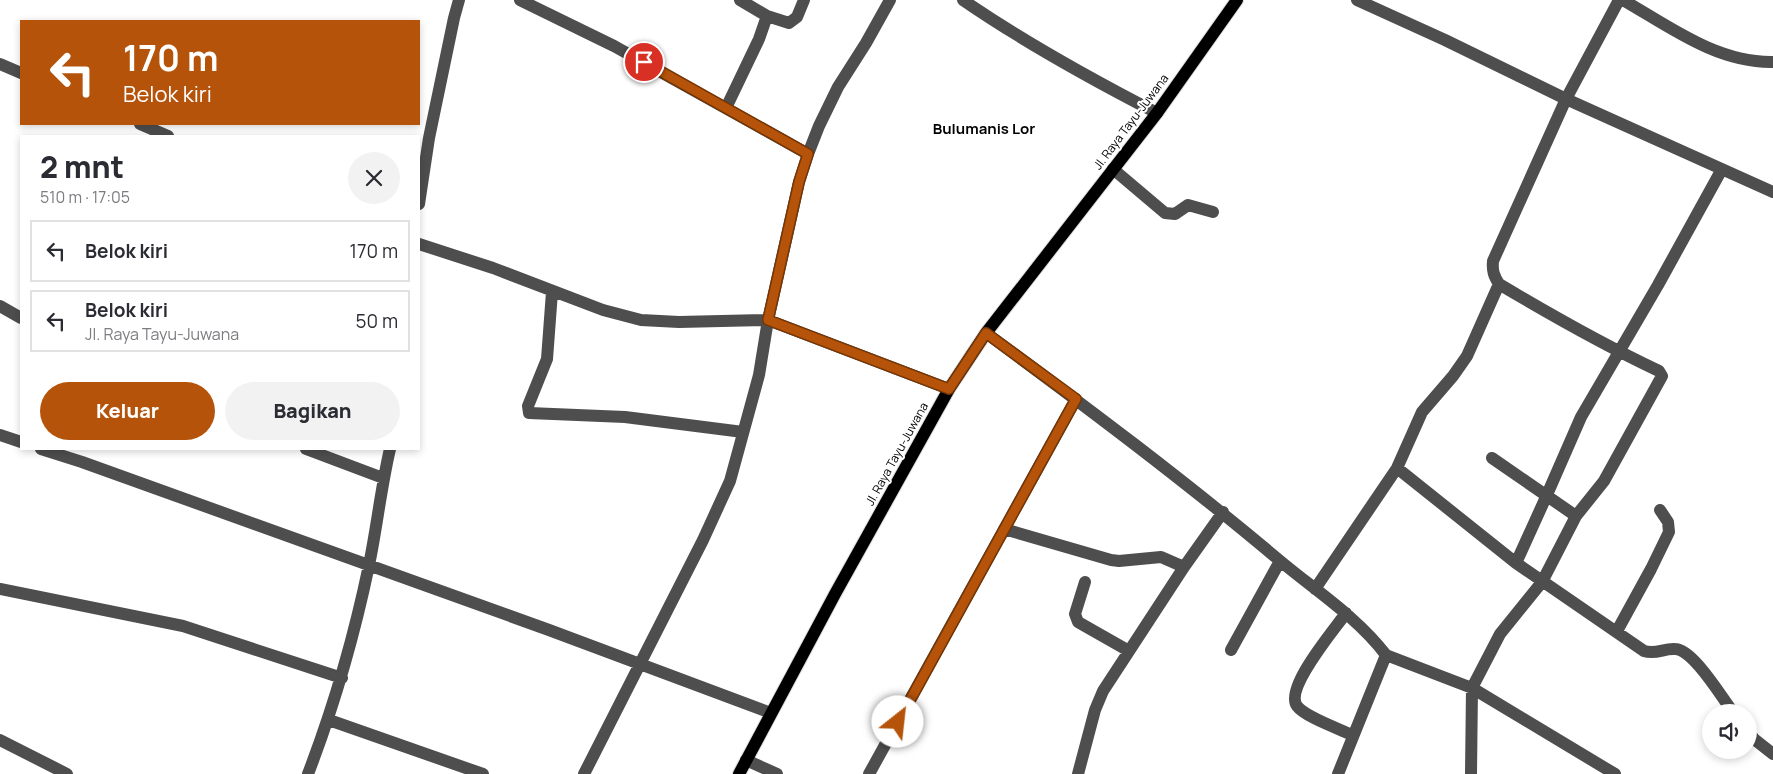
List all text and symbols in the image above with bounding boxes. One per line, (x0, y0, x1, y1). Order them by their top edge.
text: 170 m (123, 34, 219, 82)
icon: left (40, 40, 105, 105)
pin (623, 41, 665, 83)
icon: arrive (630, 48, 658, 76)
street label: Jl. Raya Tayu-Juwana (1089, 70, 1172, 173)
text: Belok kiri (123, 79, 212, 109)
district label: Bulumanis Lor (933, 118, 1035, 139)
text: 2 mnt (40, 146, 124, 187)
button: close (348, 152, 400, 204)
text: 510 m · 17:05 (40, 186, 130, 208)
icon: left (42, 237, 70, 265)
text: Belok kiri (85, 238, 168, 264)
text: 170 m (350, 238, 398, 264)
text: Belok kiri (85, 297, 168, 323)
icon: left (42, 307, 70, 335)
text: 50 m (356, 308, 398, 334)
text: Jl. Raya Tayu-Juwana (85, 323, 239, 345)
button: Keluar (40, 382, 215, 440)
button: Bagikan (225, 382, 400, 440)
street label: Jl. Raya Tayu-Juwana (861, 399, 932, 508)
position arrow (871, 695, 923, 747)
map controls (1702, 704, 1757, 759)
button: sound (1702, 704, 1757, 759)

